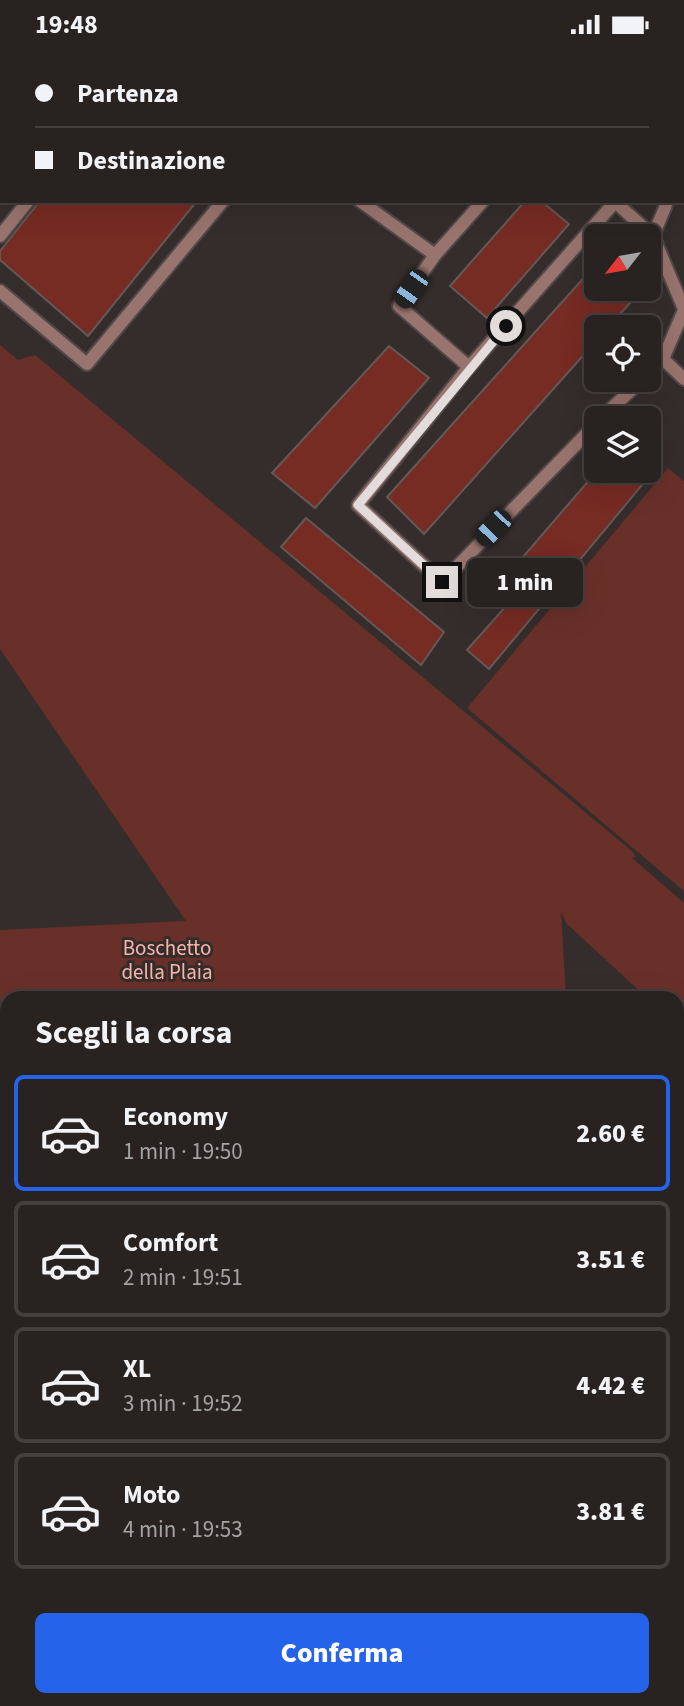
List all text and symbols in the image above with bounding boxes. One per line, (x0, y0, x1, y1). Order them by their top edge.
text: 19:48 (35, 6, 98, 43)
text: Partenza (77, 75, 179, 112)
text: Destinazione (77, 142, 226, 179)
north arrow (584, 224, 662, 301)
map controls (584, 224, 661, 483)
car (391, 266, 432, 312)
route start (490, 310, 522, 342)
button: locate (584, 315, 661, 392)
button: layers (584, 406, 661, 483)
car (471, 506, 516, 550)
callout: 1 min (466, 557, 582, 607)
route end (426, 566, 458, 598)
text: 1 min (497, 566, 553, 599)
park label: Boschetto della Plaia (121, 933, 213, 987)
text: Scegli la corsa (35, 1010, 232, 1056)
text: Economy (123, 1098, 228, 1135)
icon: car (39, 1102, 102, 1165)
text: 2.60 € (576, 1115, 645, 1152)
text: 1 min · 19:50 (123, 1135, 243, 1168)
text: Comfort (123, 1224, 218, 1261)
icon: car (39, 1228, 102, 1291)
text: 3.51 € (576, 1241, 645, 1278)
text: 2 min · 19:51 (123, 1261, 243, 1294)
text: XL (123, 1350, 151, 1387)
icon: car (39, 1354, 102, 1417)
text: 4.42 € (576, 1367, 645, 1404)
text: 3 min · 19:52 (123, 1387, 243, 1420)
text: Moto (123, 1476, 180, 1513)
icon: car (39, 1480, 102, 1543)
text: 3.81 € (576, 1493, 645, 1530)
text: 4 min · 19:53 (123, 1513, 243, 1546)
button: Conferma (35, 1613, 649, 1693)

